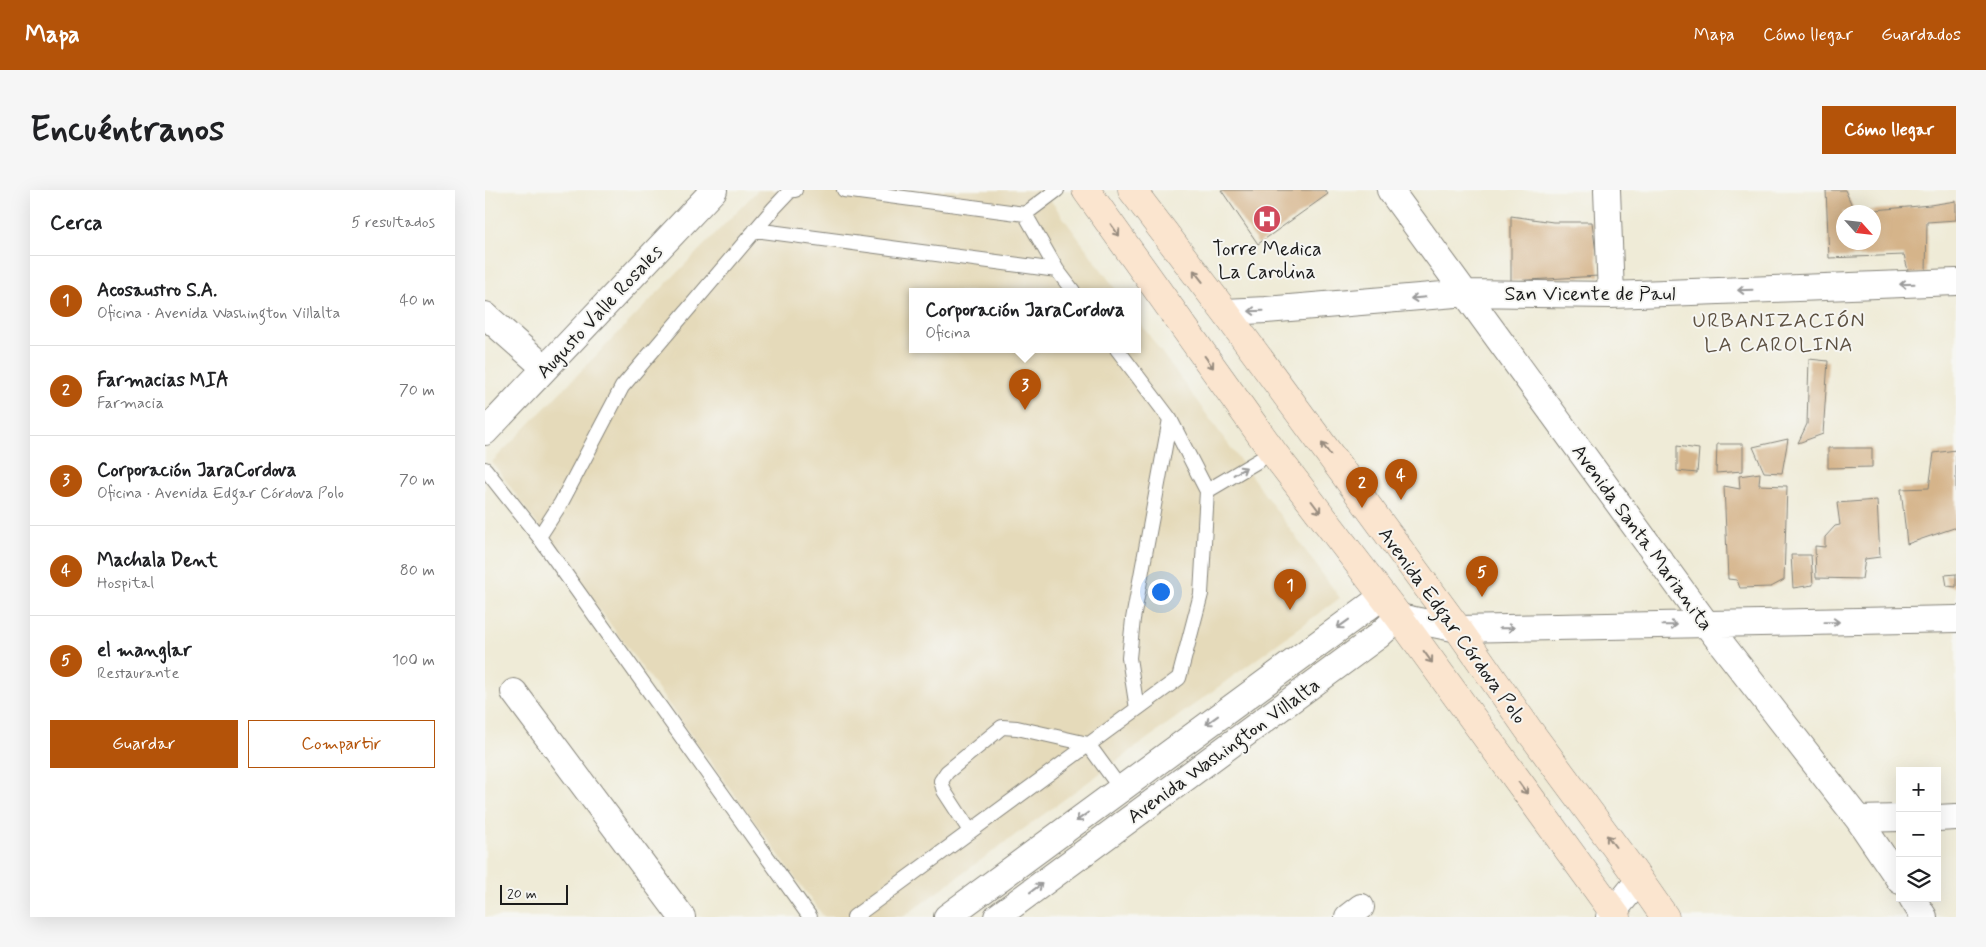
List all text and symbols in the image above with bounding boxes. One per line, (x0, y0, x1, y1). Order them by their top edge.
text: Mapa (25, 20, 80, 51)
text: Mapa (1694, 23, 1735, 47)
text: Cómo llegar (1763, 23, 1853, 47)
text: Guardados (1881, 23, 1961, 47)
button: Cómo llegar (1822, 106, 1956, 154)
text: Encuéntranos (30, 107, 225, 153)
hospital icon: Torre Medica La Carolina (1252, 204, 1282, 234)
north arrow (1836, 205, 1881, 250)
text: Cerca (50, 209, 103, 237)
text: 5 resultados (351, 212, 435, 233)
one-way arrow (1110, 223, 1120, 237)
place label: Torre Medica La Carolina (1212, 236, 1322, 286)
street label: Augusto Valle Rosales (531, 239, 670, 385)
one-way arrow (1192, 270, 1203, 283)
text: Acosaustro S.A. (97, 278, 217, 303)
one-way arrow (1900, 279, 1916, 289)
street label: San Vicente de Paul (1504, 281, 1676, 308)
one-way arrow (1737, 285, 1754, 295)
popup (909, 288, 1141, 353)
text: 1 (62, 290, 70, 311)
text: 40 m (399, 290, 435, 311)
one-way arrow (1411, 293, 1427, 302)
text: Corporación JaraCordova (925, 298, 1125, 323)
text: Oficina · Avenida Washington Villalta (97, 303, 340, 324)
one-way arrow (1249, 306, 1265, 315)
district label: URBANIZACIÓN LA CAROLINA (1693, 307, 1865, 359)
text: Oficina (925, 323, 970, 344)
one-way arrow (1204, 355, 1214, 369)
text: Farmacias MIA (97, 368, 229, 393)
pin: 3 (1009, 369, 1041, 410)
text: 2 (62, 380, 70, 401)
text: 70 m (399, 380, 435, 401)
text: Farmacia (97, 393, 164, 414)
street label: Avenida Santa Marianita (1565, 439, 1719, 637)
one-way arrow (1321, 442, 1331, 456)
text: Corporación JaraCordova (97, 458, 296, 483)
pin: 4 (1385, 459, 1417, 500)
one-way arrow (1233, 466, 1247, 476)
pin: 2 (1346, 467, 1378, 508)
text: 3 (62, 470, 70, 491)
text: 70 m (399, 470, 435, 491)
text: Oficina · Avenida Edgar Córdova Polo (97, 483, 344, 504)
one-way arrow (1310, 500, 1321, 513)
street label: Avenida Edgar Córdova Polo (1370, 522, 1532, 731)
text: Machala Dent (97, 548, 218, 573)
pin: 5 (1466, 556, 1498, 597)
text: 4 (61, 560, 71, 581)
text: 80 m (400, 560, 435, 581)
pin: 1 (1274, 569, 1306, 610)
text: Hospital (97, 573, 154, 594)
your location (1148, 579, 1174, 605)
one-way arrow (1824, 617, 1840, 627)
one-way arrow (1336, 619, 1350, 629)
one-way arrow (1661, 621, 1677, 630)
one-way arrow (1498, 623, 1515, 633)
text: el manglar (97, 638, 192, 663)
text: 5 (61, 650, 71, 671)
text: 100 m (392, 650, 435, 671)
one-way arrow (1423, 650, 1433, 664)
text: Restaurante (97, 663, 179, 684)
street label: Avenida Washington Villalta (1122, 672, 1327, 832)
one-way arrow (1206, 715, 1220, 726)
button: Guardar (50, 720, 238, 768)
button: Compartir (248, 720, 435, 768)
map controls (1896, 767, 1941, 902)
button: + (1896, 767, 1941, 812)
one-way arrow (1518, 781, 1528, 795)
one-way arrow (1075, 811, 1089, 822)
button: − (1896, 812, 1941, 857)
one-way arrow (1605, 835, 1616, 848)
button: layers (1896, 857, 1941, 902)
scale bar (500, 882, 567, 905)
one-way arrow (1029, 883, 1043, 893)
text: 20 m (507, 885, 537, 903)

